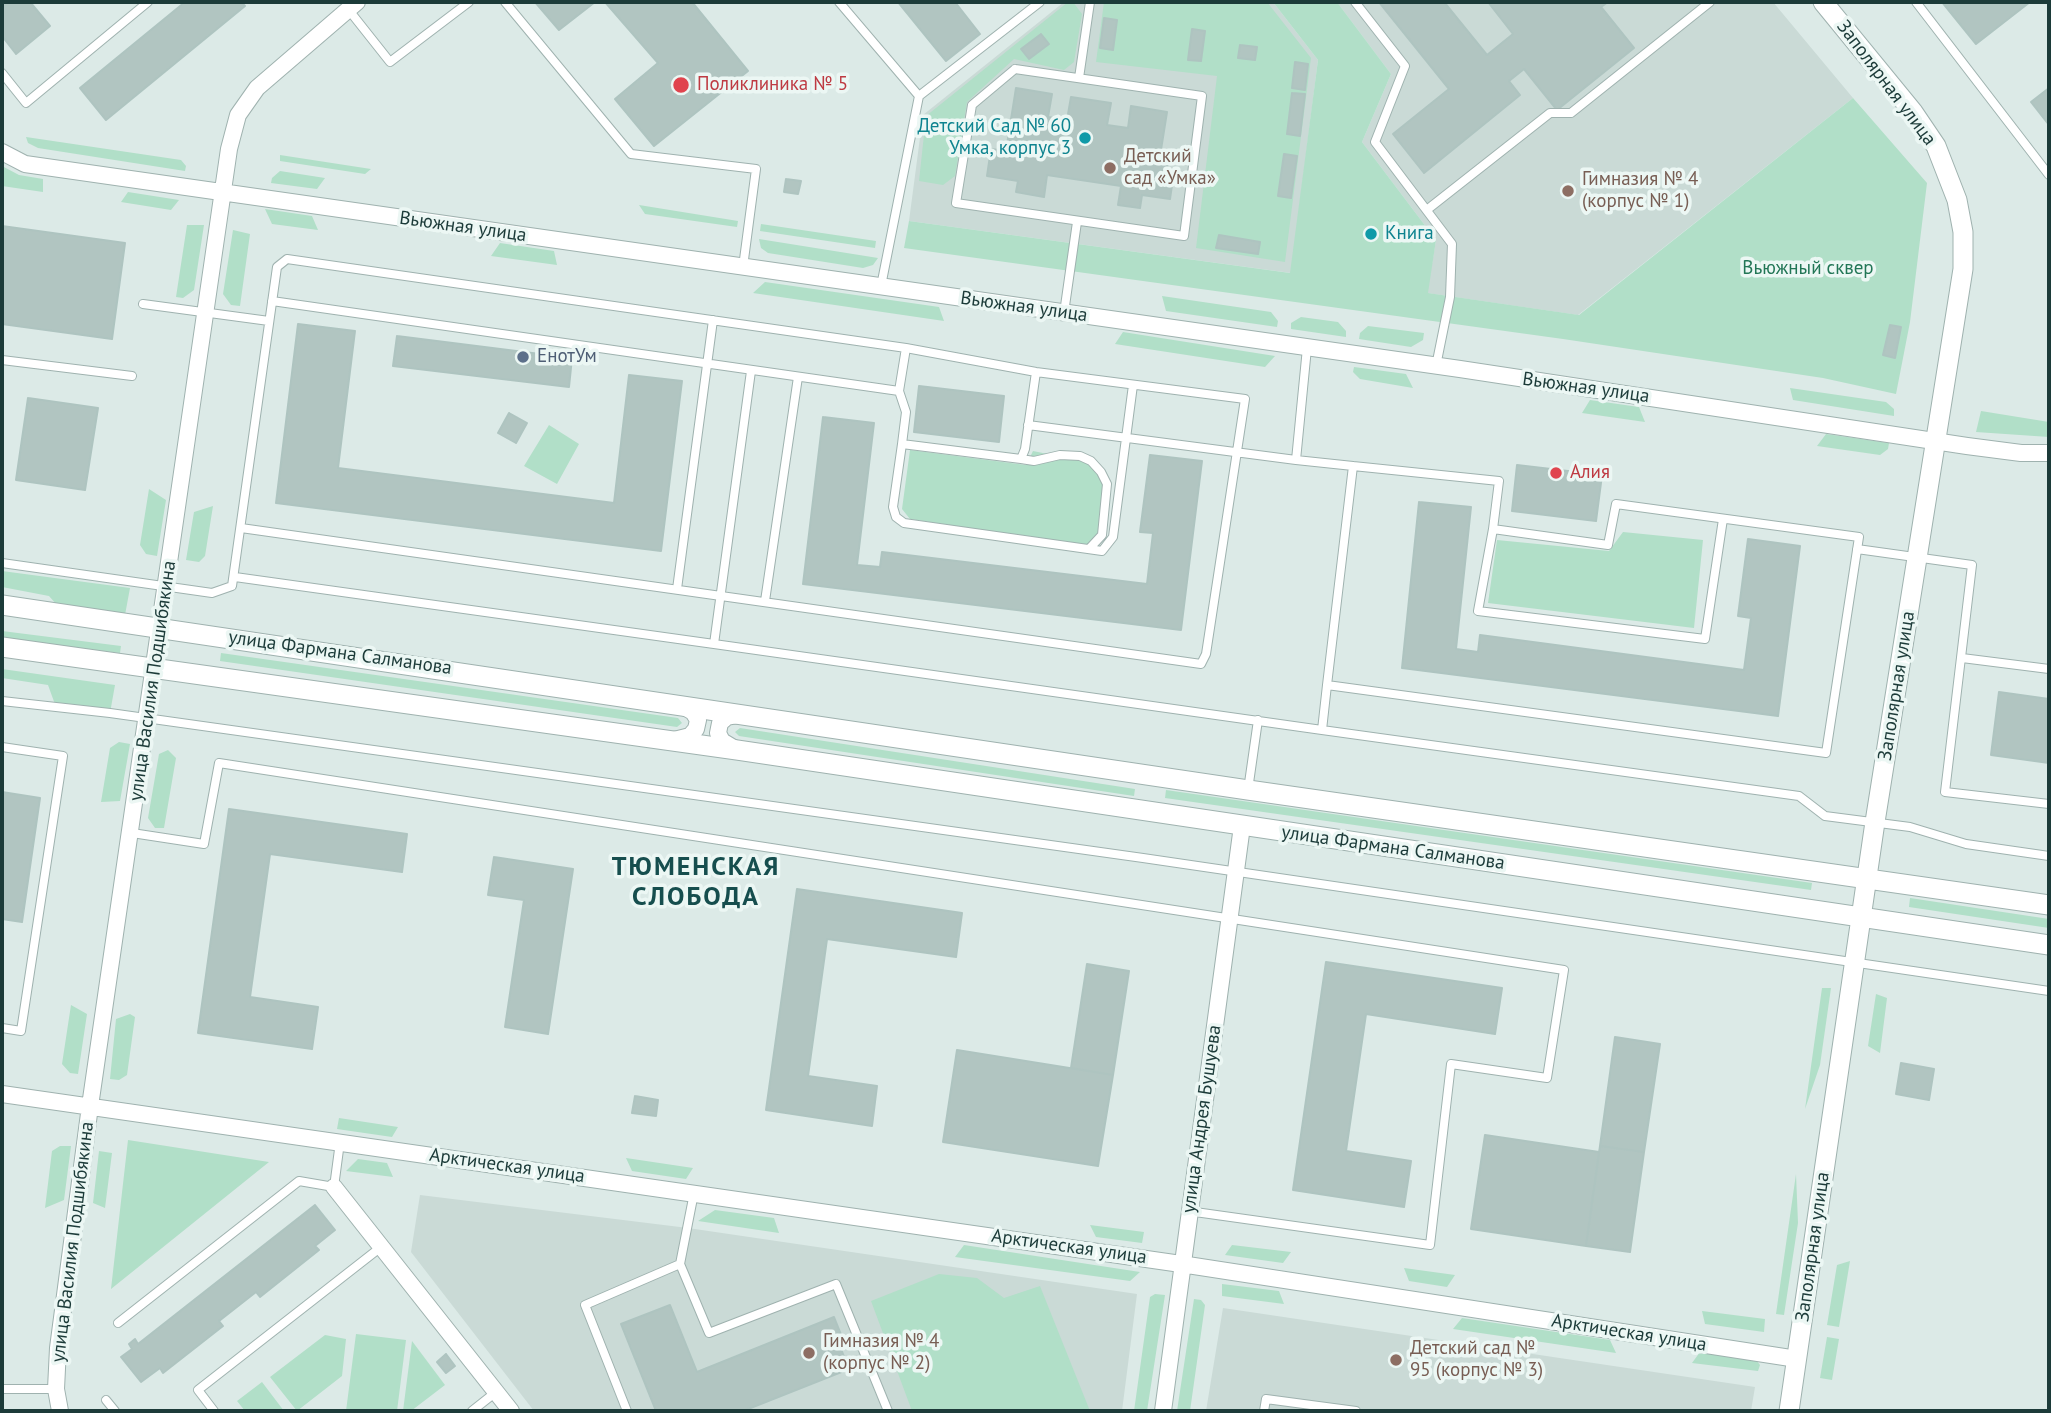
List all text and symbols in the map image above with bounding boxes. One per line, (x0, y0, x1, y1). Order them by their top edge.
street label: Заполярная улица (1831, 16, 1941, 150)
place label: Поликлиника № 5 (697, 74, 848, 96)
marker: Поликлиника № 5 (671, 75, 691, 95)
place label: Детский Сад № 60 Умка, корпус 3 (917, 116, 1071, 160)
marker: Детский Сад № 60 Умка, корпус 3 (1077, 130, 1093, 146)
place label: Детский сад «Умка» (1124, 146, 1216, 190)
marker: Детский сад «Умка» (1102, 160, 1118, 176)
place label: Гимназия № 4 (корпус № 1) (1582, 169, 1698, 213)
marker: Гимназия № 4 (корпус № 1) (1560, 183, 1576, 199)
street label: Вьюжная улица (398, 207, 528, 247)
place label: Книга (1385, 223, 1434, 245)
marker: Книга (1363, 226, 1379, 242)
park label: Вьюжный сквер (1742, 258, 1874, 280)
street label: Вьюжная улица (959, 287, 1089, 327)
place label: ЕнотУм (537, 346, 597, 368)
marker: ЕнотУм (515, 349, 531, 365)
street label: Вьюжная улица (1521, 368, 1651, 408)
place label: Алия (1570, 462, 1610, 484)
marker: Алия (1548, 465, 1564, 481)
street label: улица Василия Подшибякина (125, 559, 181, 803)
street label: Заполярная улица (1874, 610, 1920, 762)
street label: улица Фармана Салманова (227, 626, 453, 680)
street label: улица Фармана Салманова (1280, 821, 1506, 875)
district label: ТЮМЕНСКАЯ СЛОБОДА (613, 852, 779, 914)
street label: улица Андрея Бушуева (1178, 1023, 1226, 1215)
street label: улица Василия Подшибякина (47, 1120, 99, 1364)
street label: Арктическая улица (428, 1144, 586, 1188)
street label: Заполярная улица (1791, 1171, 1835, 1323)
street label: Арктическая улица (990, 1225, 1148, 1269)
street label: Арктическая улица (1550, 1309, 1708, 1357)
place label: Гимназия № 4 (корпус № 2) (823, 1331, 939, 1375)
place label: Детский сад № 95 (корпус № 3) (1410, 1338, 1543, 1382)
marker: Гимназия № 4 (корпус № 2) (801, 1345, 817, 1361)
marker: Детский сад № 95 (корпус № 3) (1388, 1352, 1404, 1368)

